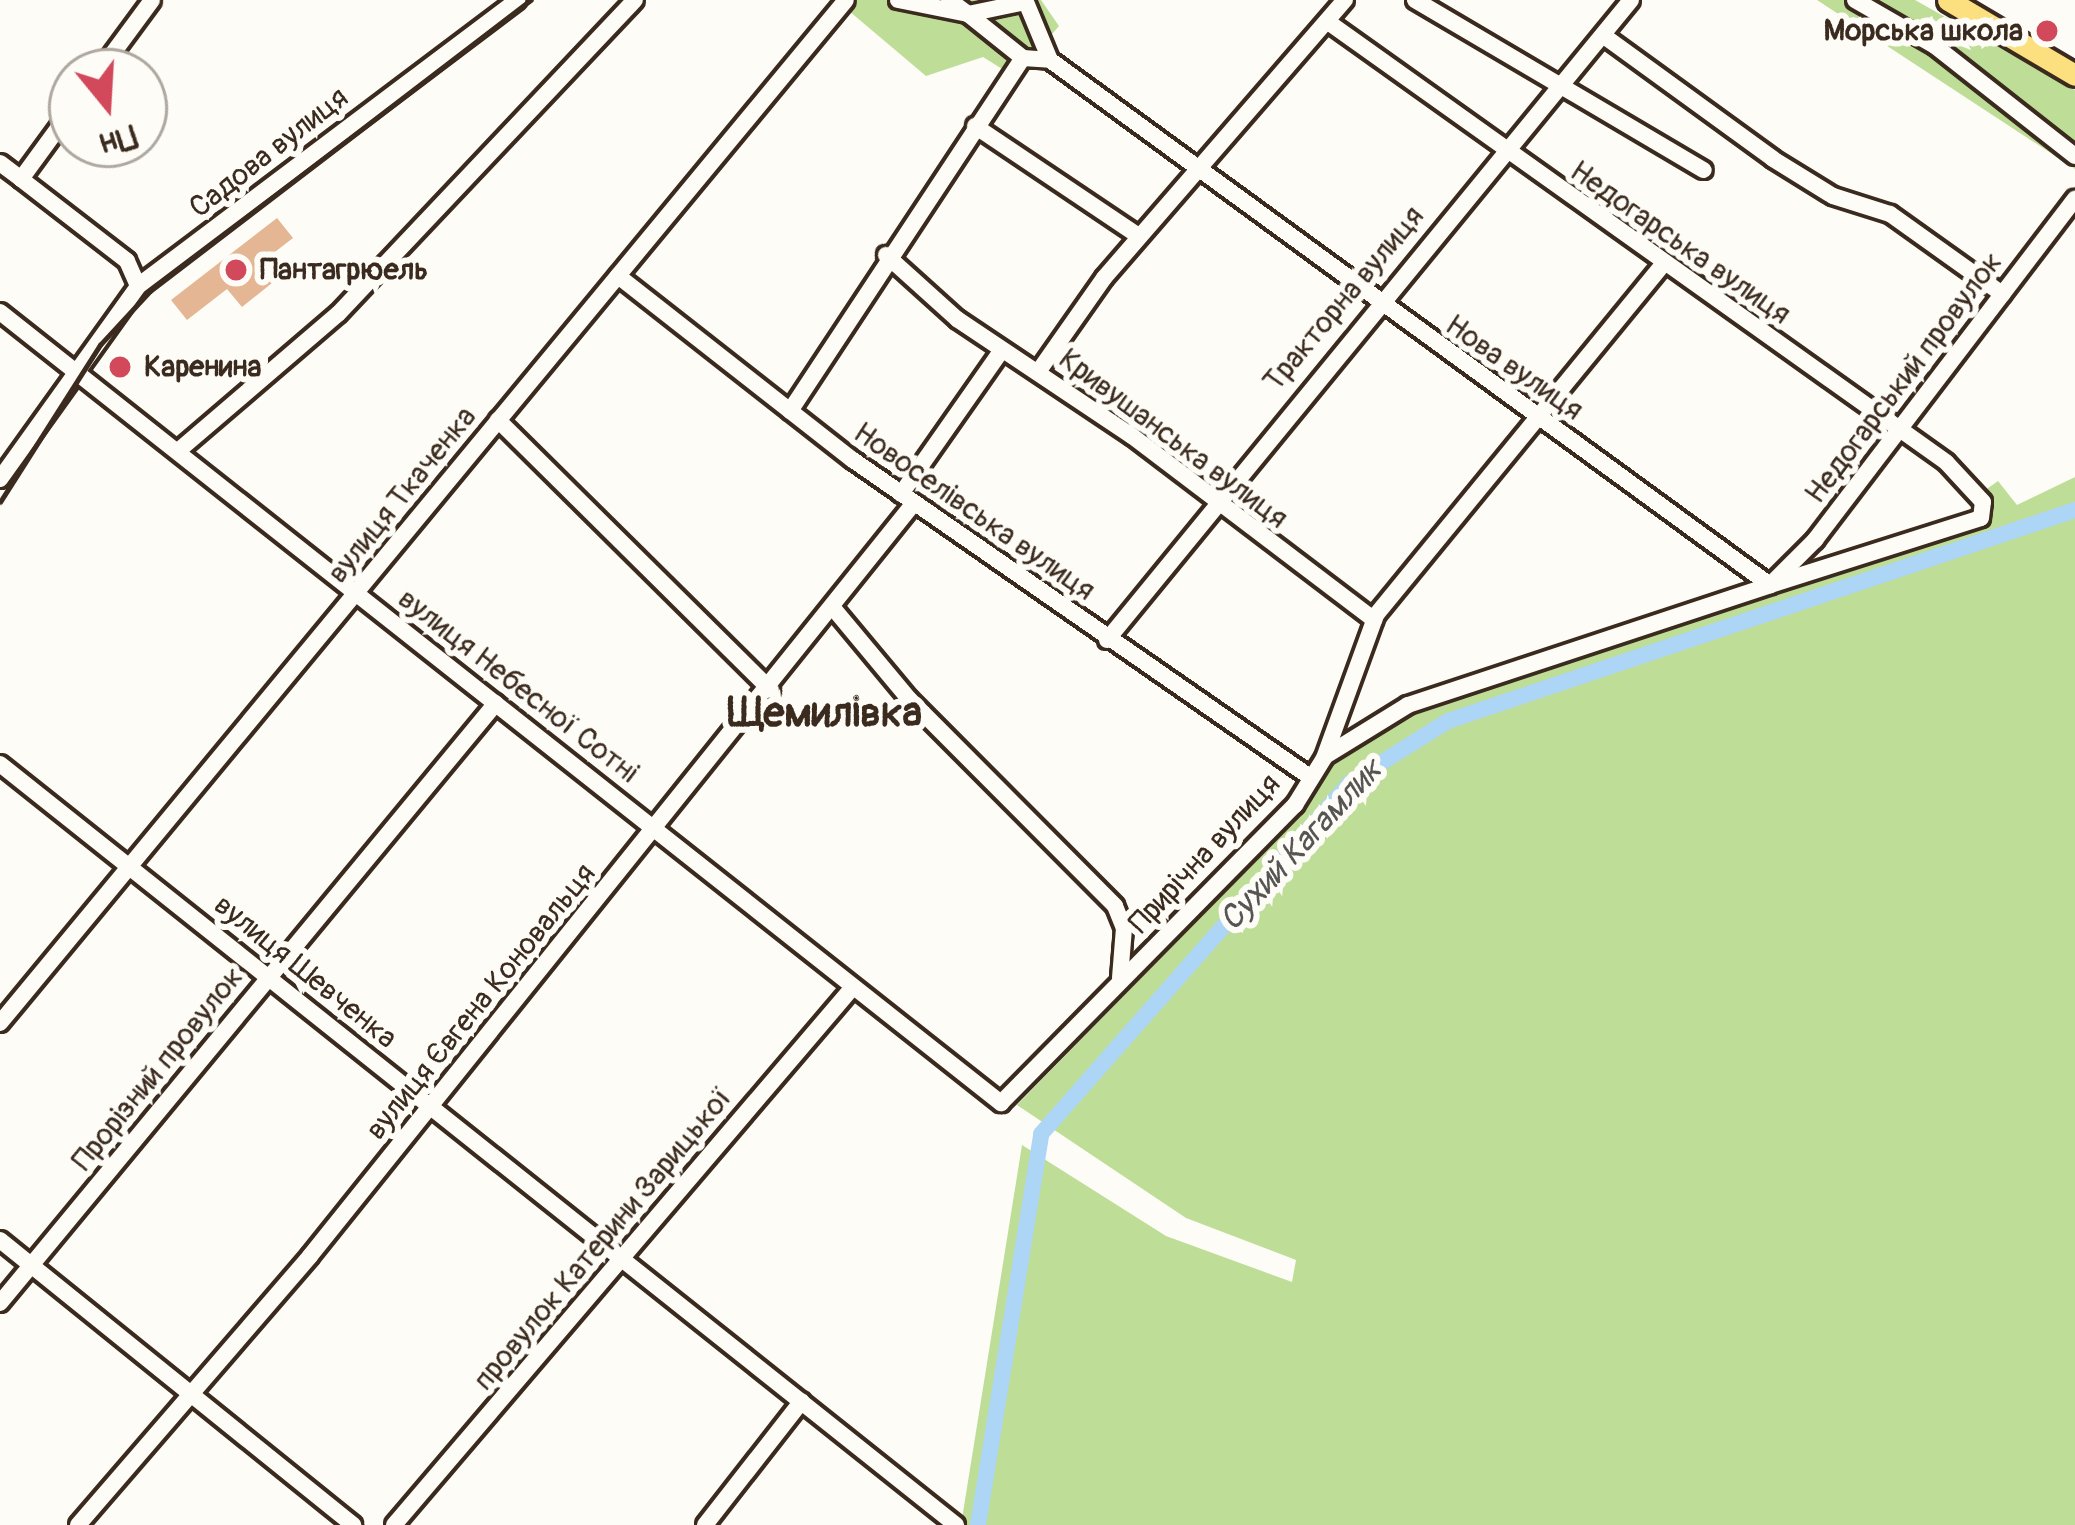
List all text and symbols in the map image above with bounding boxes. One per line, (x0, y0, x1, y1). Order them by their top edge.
place label: Морська школа (1824, 13, 2023, 49)
marker: Морська школа (2034, 18, 2060, 44)
north arrow (48, 48, 168, 168)
street label: Садова вулиця (183, 80, 355, 226)
text: Пн (95, 115, 142, 165)
street label: Недогарська вулиця (1563, 153, 1797, 333)
street label: Тракторна вулиця (1256, 199, 1432, 399)
street label: Недогарський провулок (1798, 245, 2010, 511)
place label: Пантагрюель (260, 252, 428, 288)
marker: Пантагрюель (223, 257, 249, 283)
street label: Нова вулиця (1438, 307, 1590, 429)
street label: Кривушанська вулиця (1052, 341, 1294, 537)
place label: Каренина (144, 349, 261, 385)
marker: Каренина (107, 354, 133, 380)
street label: вулиця Ткаченка (320, 400, 484, 590)
street label: Новоселівська вулиця (846, 415, 1102, 609)
street label: вулиця Небесної Сотні (391, 581, 645, 791)
district label: Щемилівка (726, 688, 922, 738)
water label: Сухий Кагамлик (1211, 751, 1391, 939)
street label: Прирічна вулиця (1122, 767, 1288, 941)
street label: вулиця Євгена Коновальця (358, 857, 604, 1147)
street label: вулиця Шевченка (206, 887, 404, 1057)
street label: Прорізний провулок (65, 960, 251, 1178)
street label: провулок Катерини Зарицької (466, 1080, 740, 1398)

